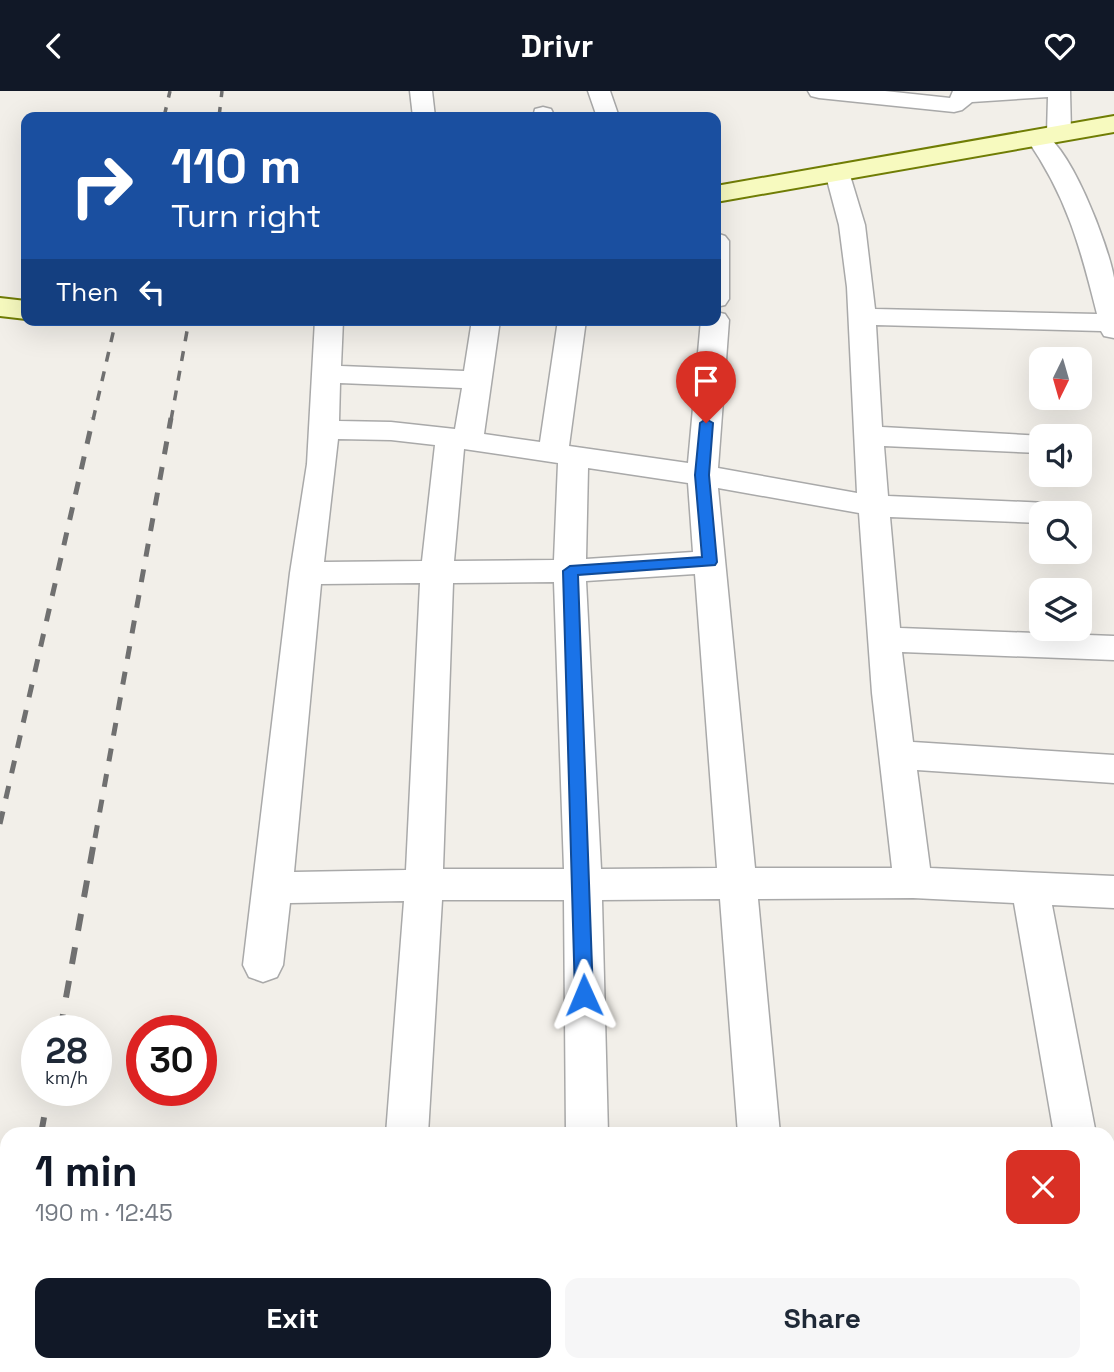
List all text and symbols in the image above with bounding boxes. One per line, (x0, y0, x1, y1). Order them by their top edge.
text: Drivr (521, 26, 593, 66)
icon: back (35, 27, 73, 65)
icon: heart (1041, 27, 1079, 65)
text: 110 m (171, 135, 301, 197)
icon: right (56, 140, 147, 231)
text: Turn right (171, 196, 321, 236)
icon: left (133, 273, 171, 311)
text: Then (56, 275, 119, 309)
north arrow (1029, 347, 1092, 409)
map controls (1029, 347, 1092, 641)
pin (676, 351, 736, 423)
icon: arrive (687, 362, 725, 400)
button: sound (1029, 424, 1092, 487)
button: search (1029, 501, 1092, 564)
button: layers (1029, 578, 1092, 641)
position arrow (547, 958, 621, 1032)
speed limit sign: 30 (126, 1015, 217, 1106)
text: 28 (46, 1029, 87, 1073)
text: km/h (45, 1066, 88, 1089)
text: 1 min (35, 1145, 138, 1198)
button: close (1006, 1150, 1080, 1224)
text: 190 m · 12:45 (35, 1198, 173, 1228)
button: Exit (35, 1278, 551, 1358)
button: Share (565, 1278, 1080, 1358)

